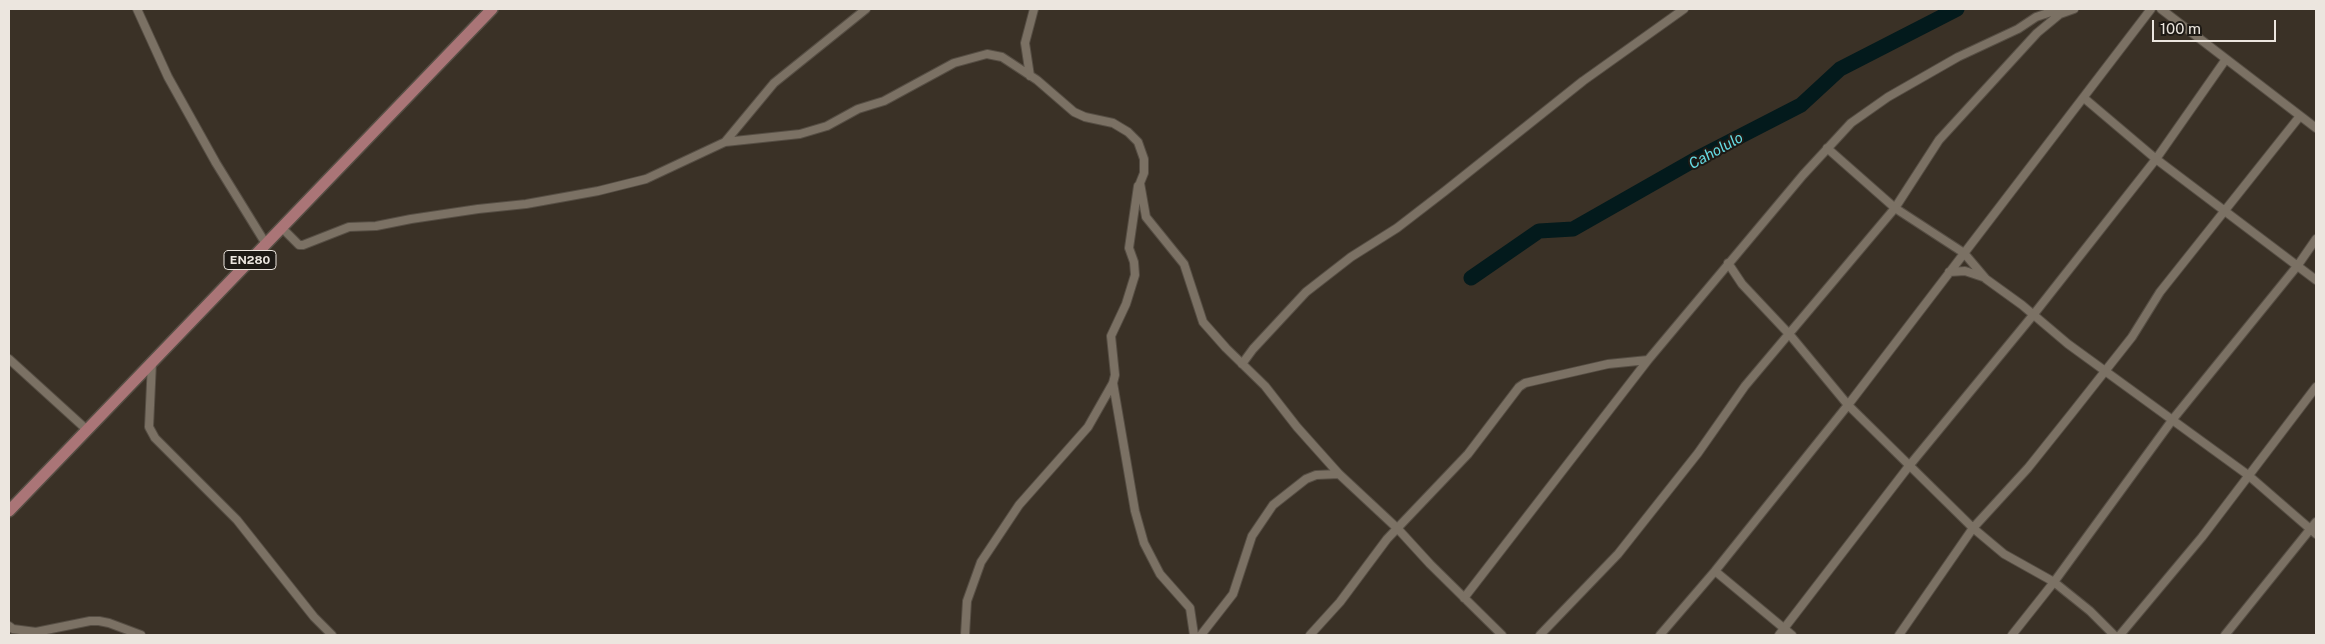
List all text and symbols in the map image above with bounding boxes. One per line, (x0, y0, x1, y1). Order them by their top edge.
scale bar (2155, 10, 2279, 42)
text: 100 m (2160, 20, 2201, 37)
water label: Caholulo (1686, 129, 1746, 173)
road number: EN280 (224, 250, 276, 270)

